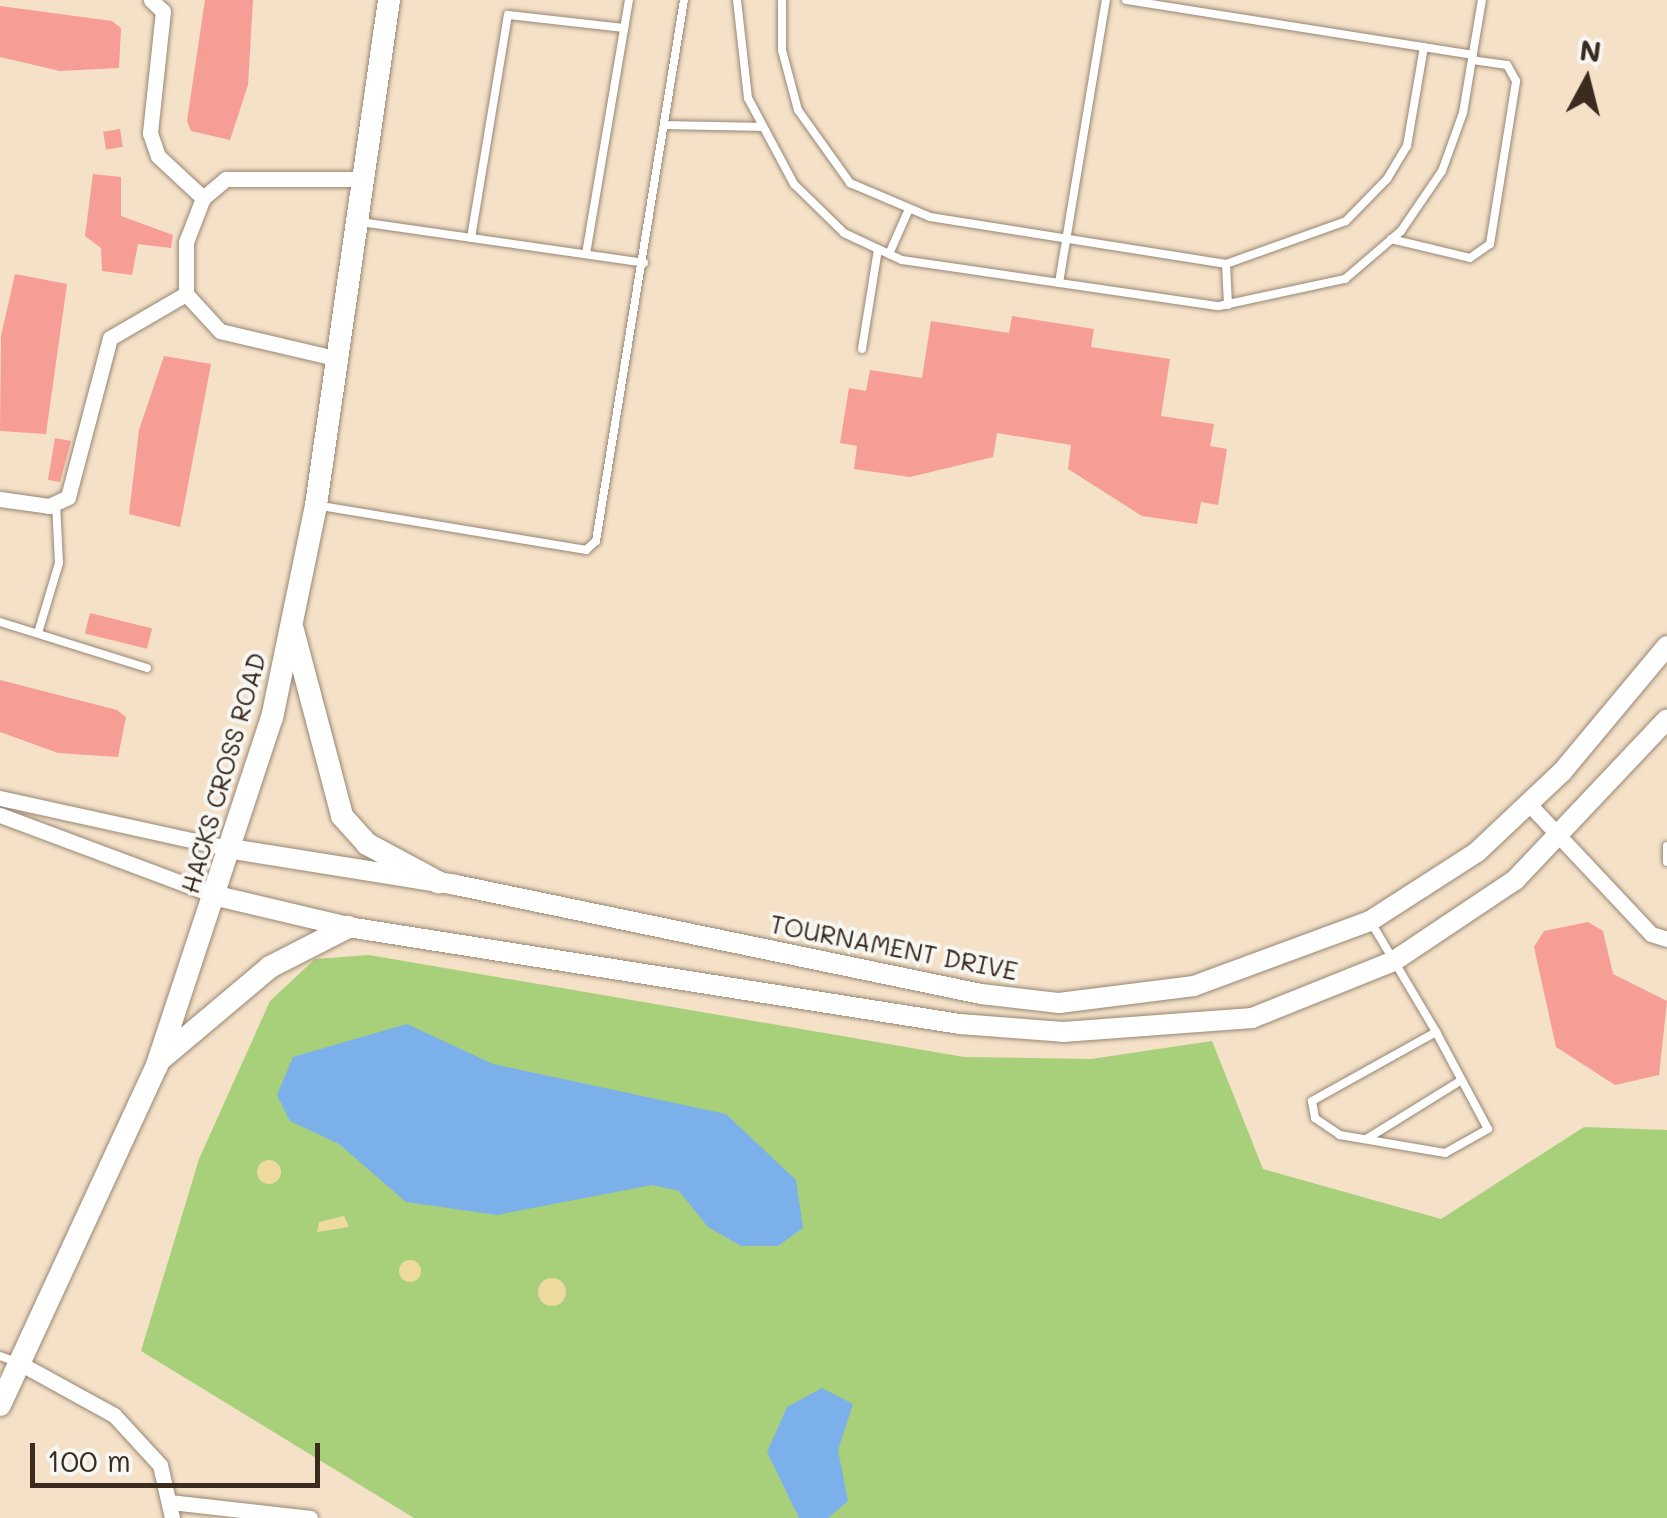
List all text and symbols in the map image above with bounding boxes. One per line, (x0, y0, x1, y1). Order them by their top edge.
north arrow (1537, 30, 1637, 130)
text: N (1578, 31, 1603, 69)
street label: HACKS CROSS ROAD (174, 649, 272, 897)
street label: TOURNAMENT DRIVE (768, 908, 1020, 986)
scale bar (35, 1423, 325, 1485)
text: 100 m (47, 1440, 131, 1480)

